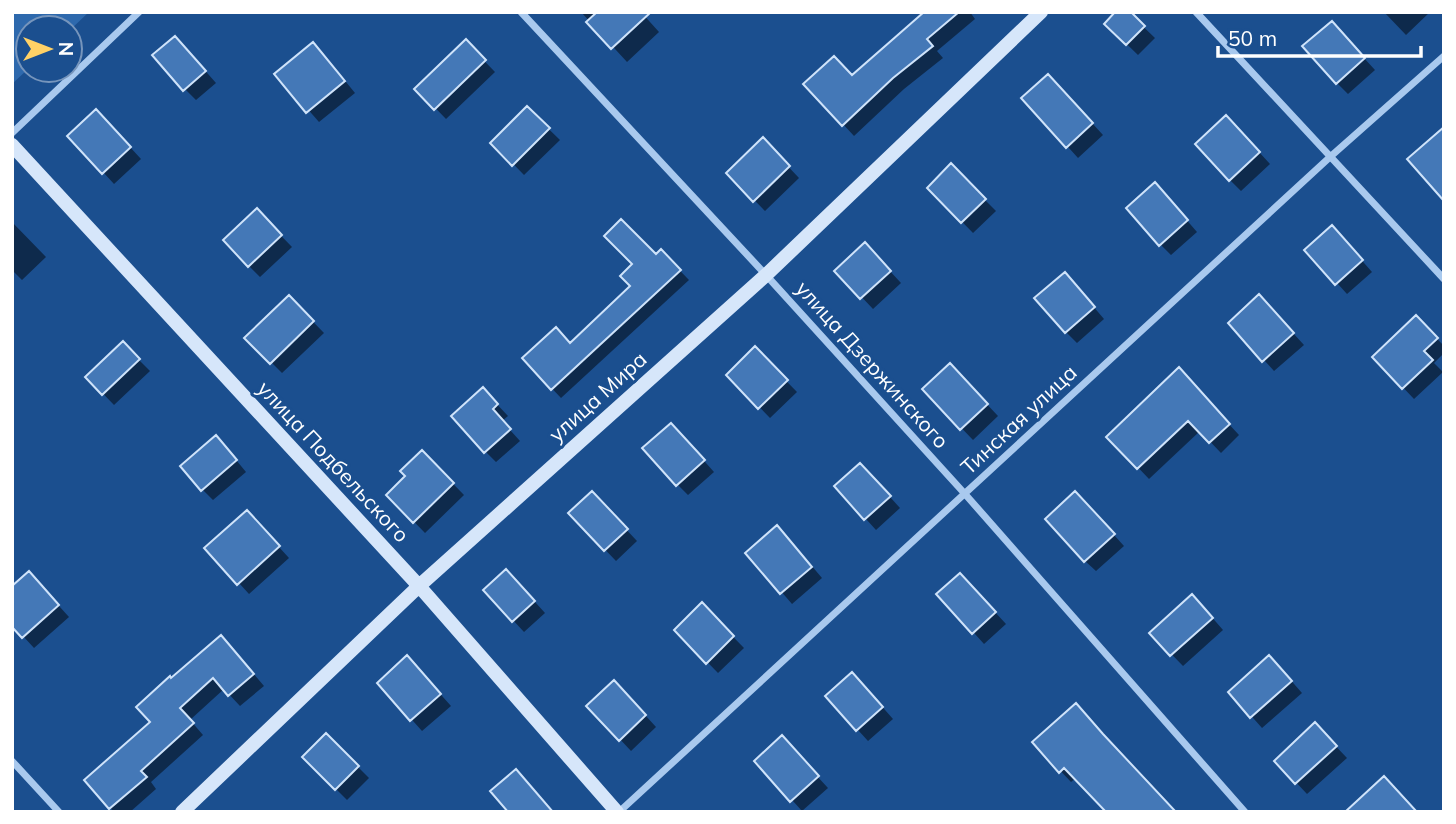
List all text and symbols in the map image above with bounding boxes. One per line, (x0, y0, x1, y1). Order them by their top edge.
north arrow (14, 14, 84, 84)
scale bar (1218, 14, 1421, 58)
text: 50 m (1228, 25, 1277, 51)
text: N (54, 42, 78, 56)
street label: улица Дзержинского (791, 275, 955, 453)
street label: улица Мира (543, 346, 652, 447)
street label: Тинская улица (955, 359, 1082, 480)
street label: улица Подбельского (252, 375, 415, 547)

